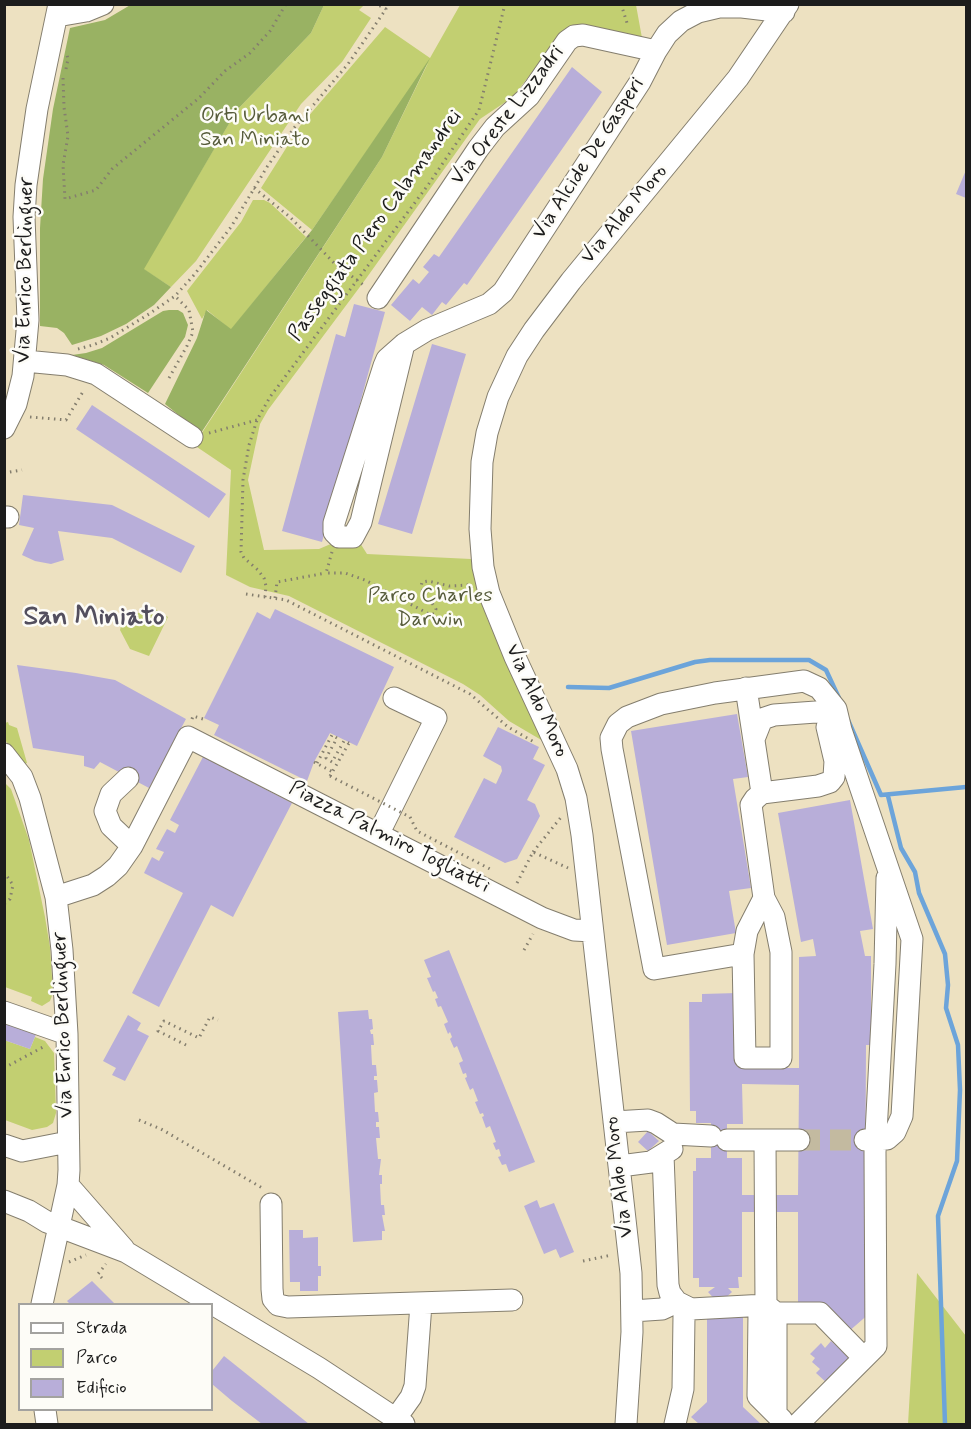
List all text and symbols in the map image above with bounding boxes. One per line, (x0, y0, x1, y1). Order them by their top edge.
street label: Via Oreste Lizzadri (446, 41, 570, 191)
street label: Via Alcide De Gasperi (527, 73, 651, 245)
park label: Orti Urbani San Miniato (200, 104, 310, 154)
street label: Passeggiata Piero Calamandrei (284, 105, 468, 347)
street label: Via Aldo Moro (576, 160, 674, 270)
street label: Via Enrico Berlinguer (12, 177, 40, 363)
park label: Parco Charles Darwin (367, 584, 493, 634)
district label: San Miniato (23, 602, 165, 634)
street label: Via Aldo Moro (499, 640, 573, 762)
street label: Piazza Palmiro Togliatti (284, 776, 494, 900)
street label: Via Enrico Berlinguer (48, 931, 80, 1119)
street label: Via Aldo Moro (600, 1115, 640, 1239)
legend (18, 1303, 213, 1411)
text: Strada (76, 1316, 127, 1340)
text: Parco (76, 1346, 117, 1370)
text: Edificio (76, 1376, 127, 1400)

